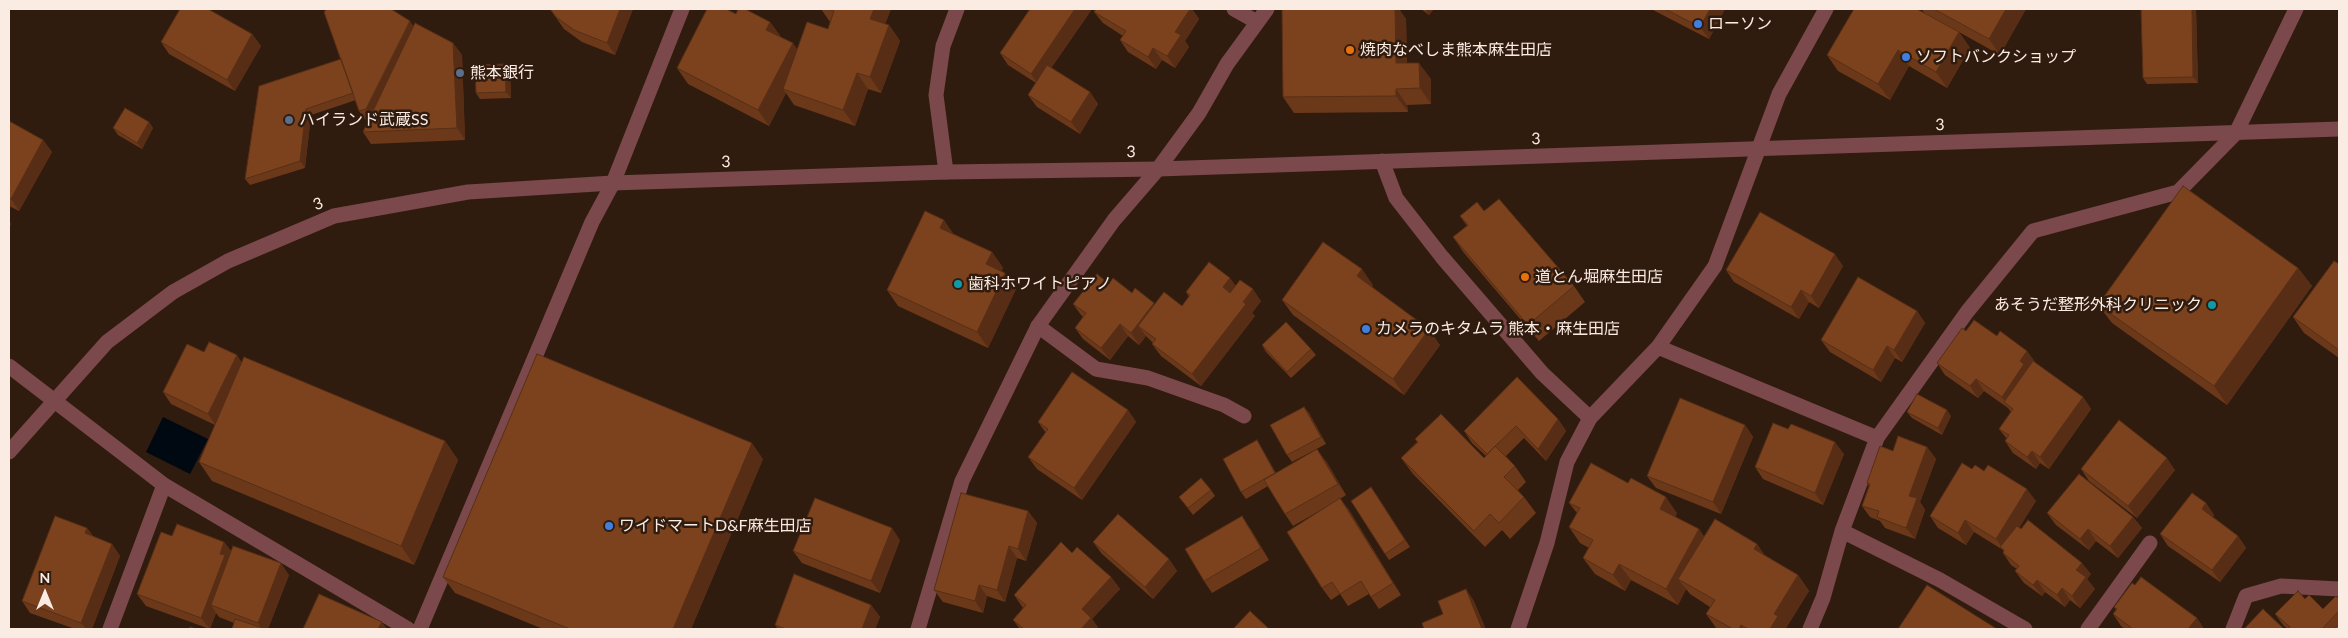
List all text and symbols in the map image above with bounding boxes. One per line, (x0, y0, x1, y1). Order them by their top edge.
place label: ローソン (1708, 14, 1772, 34)
marker: ローソン (1692, 18, 1704, 30)
place label: 焼肉なべしま熊本麻生田店 (1360, 40, 1552, 60)
marker: 焼肉なべしま熊本麻生田店 (1344, 44, 1356, 56)
place label: ソフトバンクショップ (1916, 47, 2076, 67)
marker: ソフトバンクショップ (1900, 51, 1912, 63)
place label: 熊本銀行 (470, 63, 534, 83)
marker: 熊本銀行 (454, 67, 466, 79)
place label: ハイランド武蔵SS (299, 110, 428, 130)
marker: ハイランド武蔵SS (283, 114, 295, 126)
street label: 3 (1935, 115, 1945, 135)
street label: 3 (1531, 129, 1541, 149)
street label: 3 (1126, 142, 1136, 162)
street label: 3 (721, 152, 731, 172)
street label: 3 (310, 193, 326, 215)
place label: 道とん堀麻生田店 (1535, 267, 1663, 287)
marker: 道とん堀麻生田店 (1519, 271, 1531, 283)
place label: 歯科ホワイトピアノ (968, 274, 1112, 294)
marker: 歯科ホワイトピアノ (952, 278, 964, 290)
place label: あそうだ整形外科クリニック (1994, 295, 2202, 315)
marker: あそうだ整形外科クリニック (2206, 299, 2218, 311)
place label: カメラのキタムラ 熊本・麻生田店 (1376, 319, 1620, 339)
marker: カメラのキタムラ 熊本・麻生田店 (1360, 323, 1372, 335)
place label: ワイドマートD&F麻生田店 (619, 516, 812, 536)
marker: ワイドマートD&F麻生田店 (603, 520, 615, 532)
north arrow (20, 568, 70, 618)
text: N (40, 569, 50, 586)

